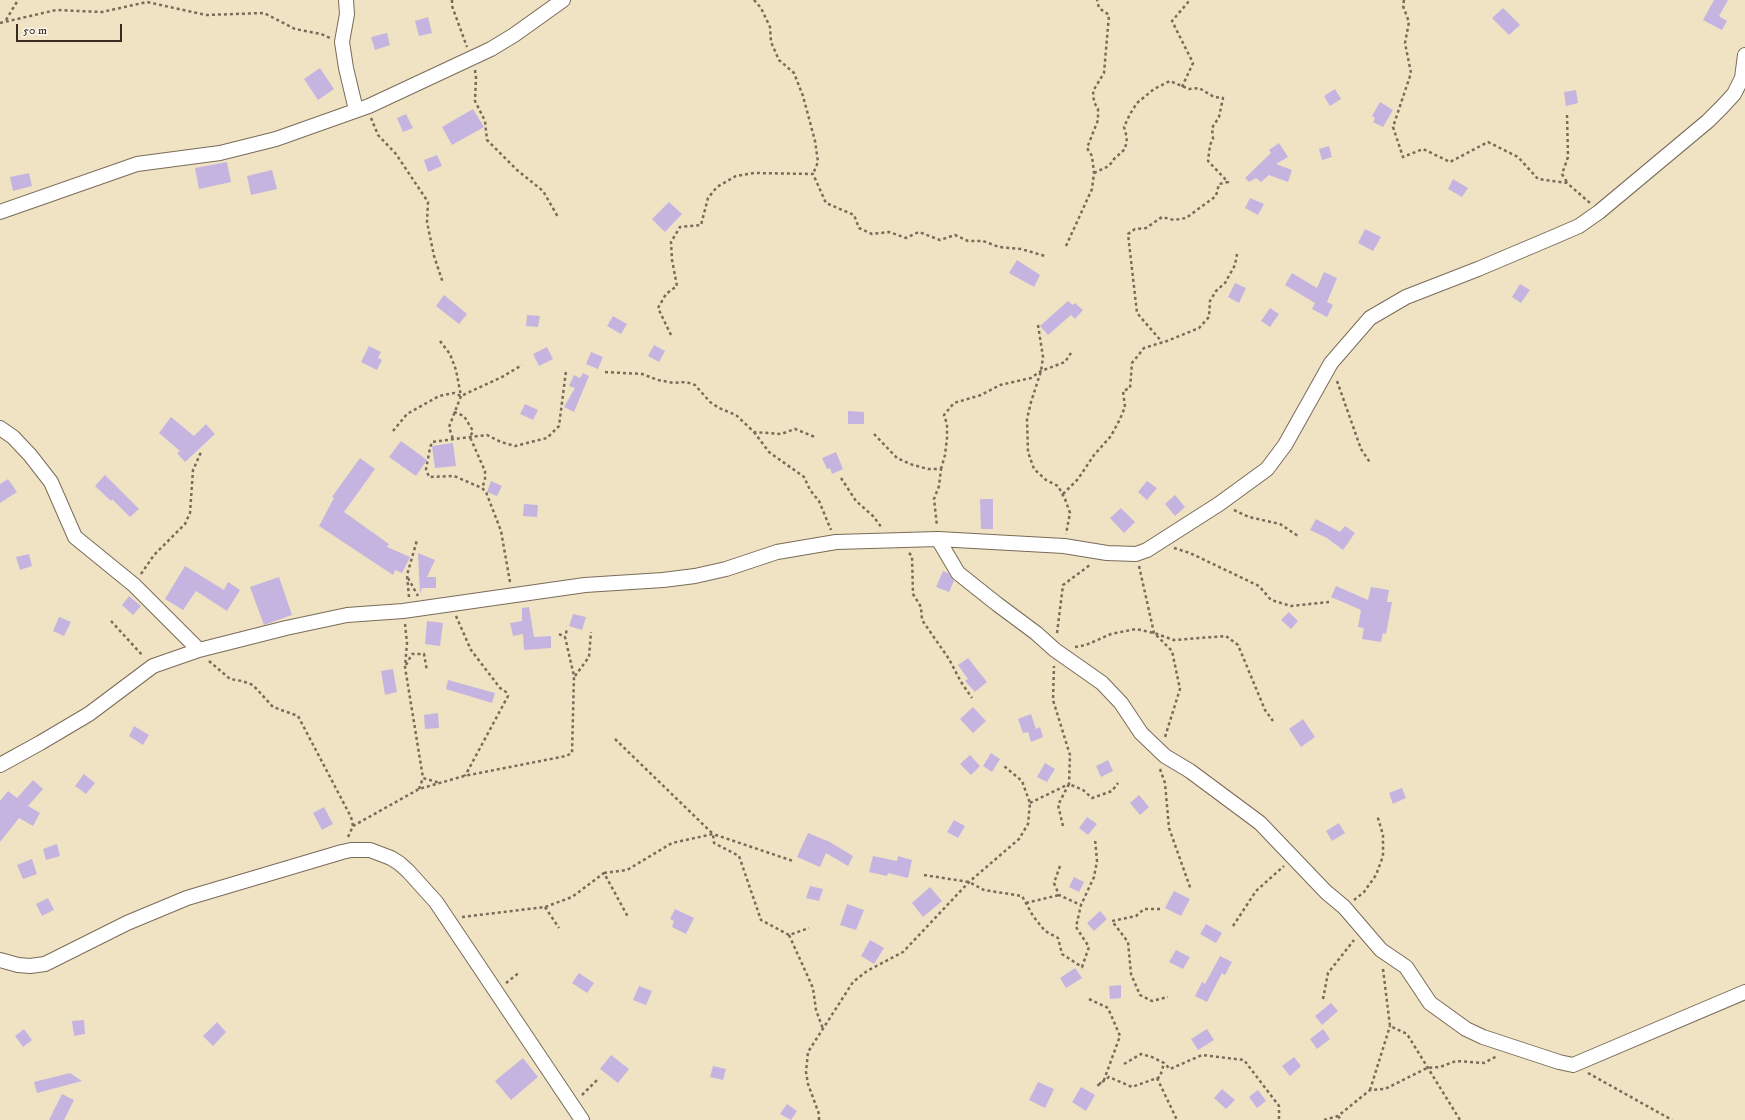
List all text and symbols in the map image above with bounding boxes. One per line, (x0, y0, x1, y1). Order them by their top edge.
scale bar (18, 16, 124, 42)
text: 50 m (23, 23, 47, 38)

